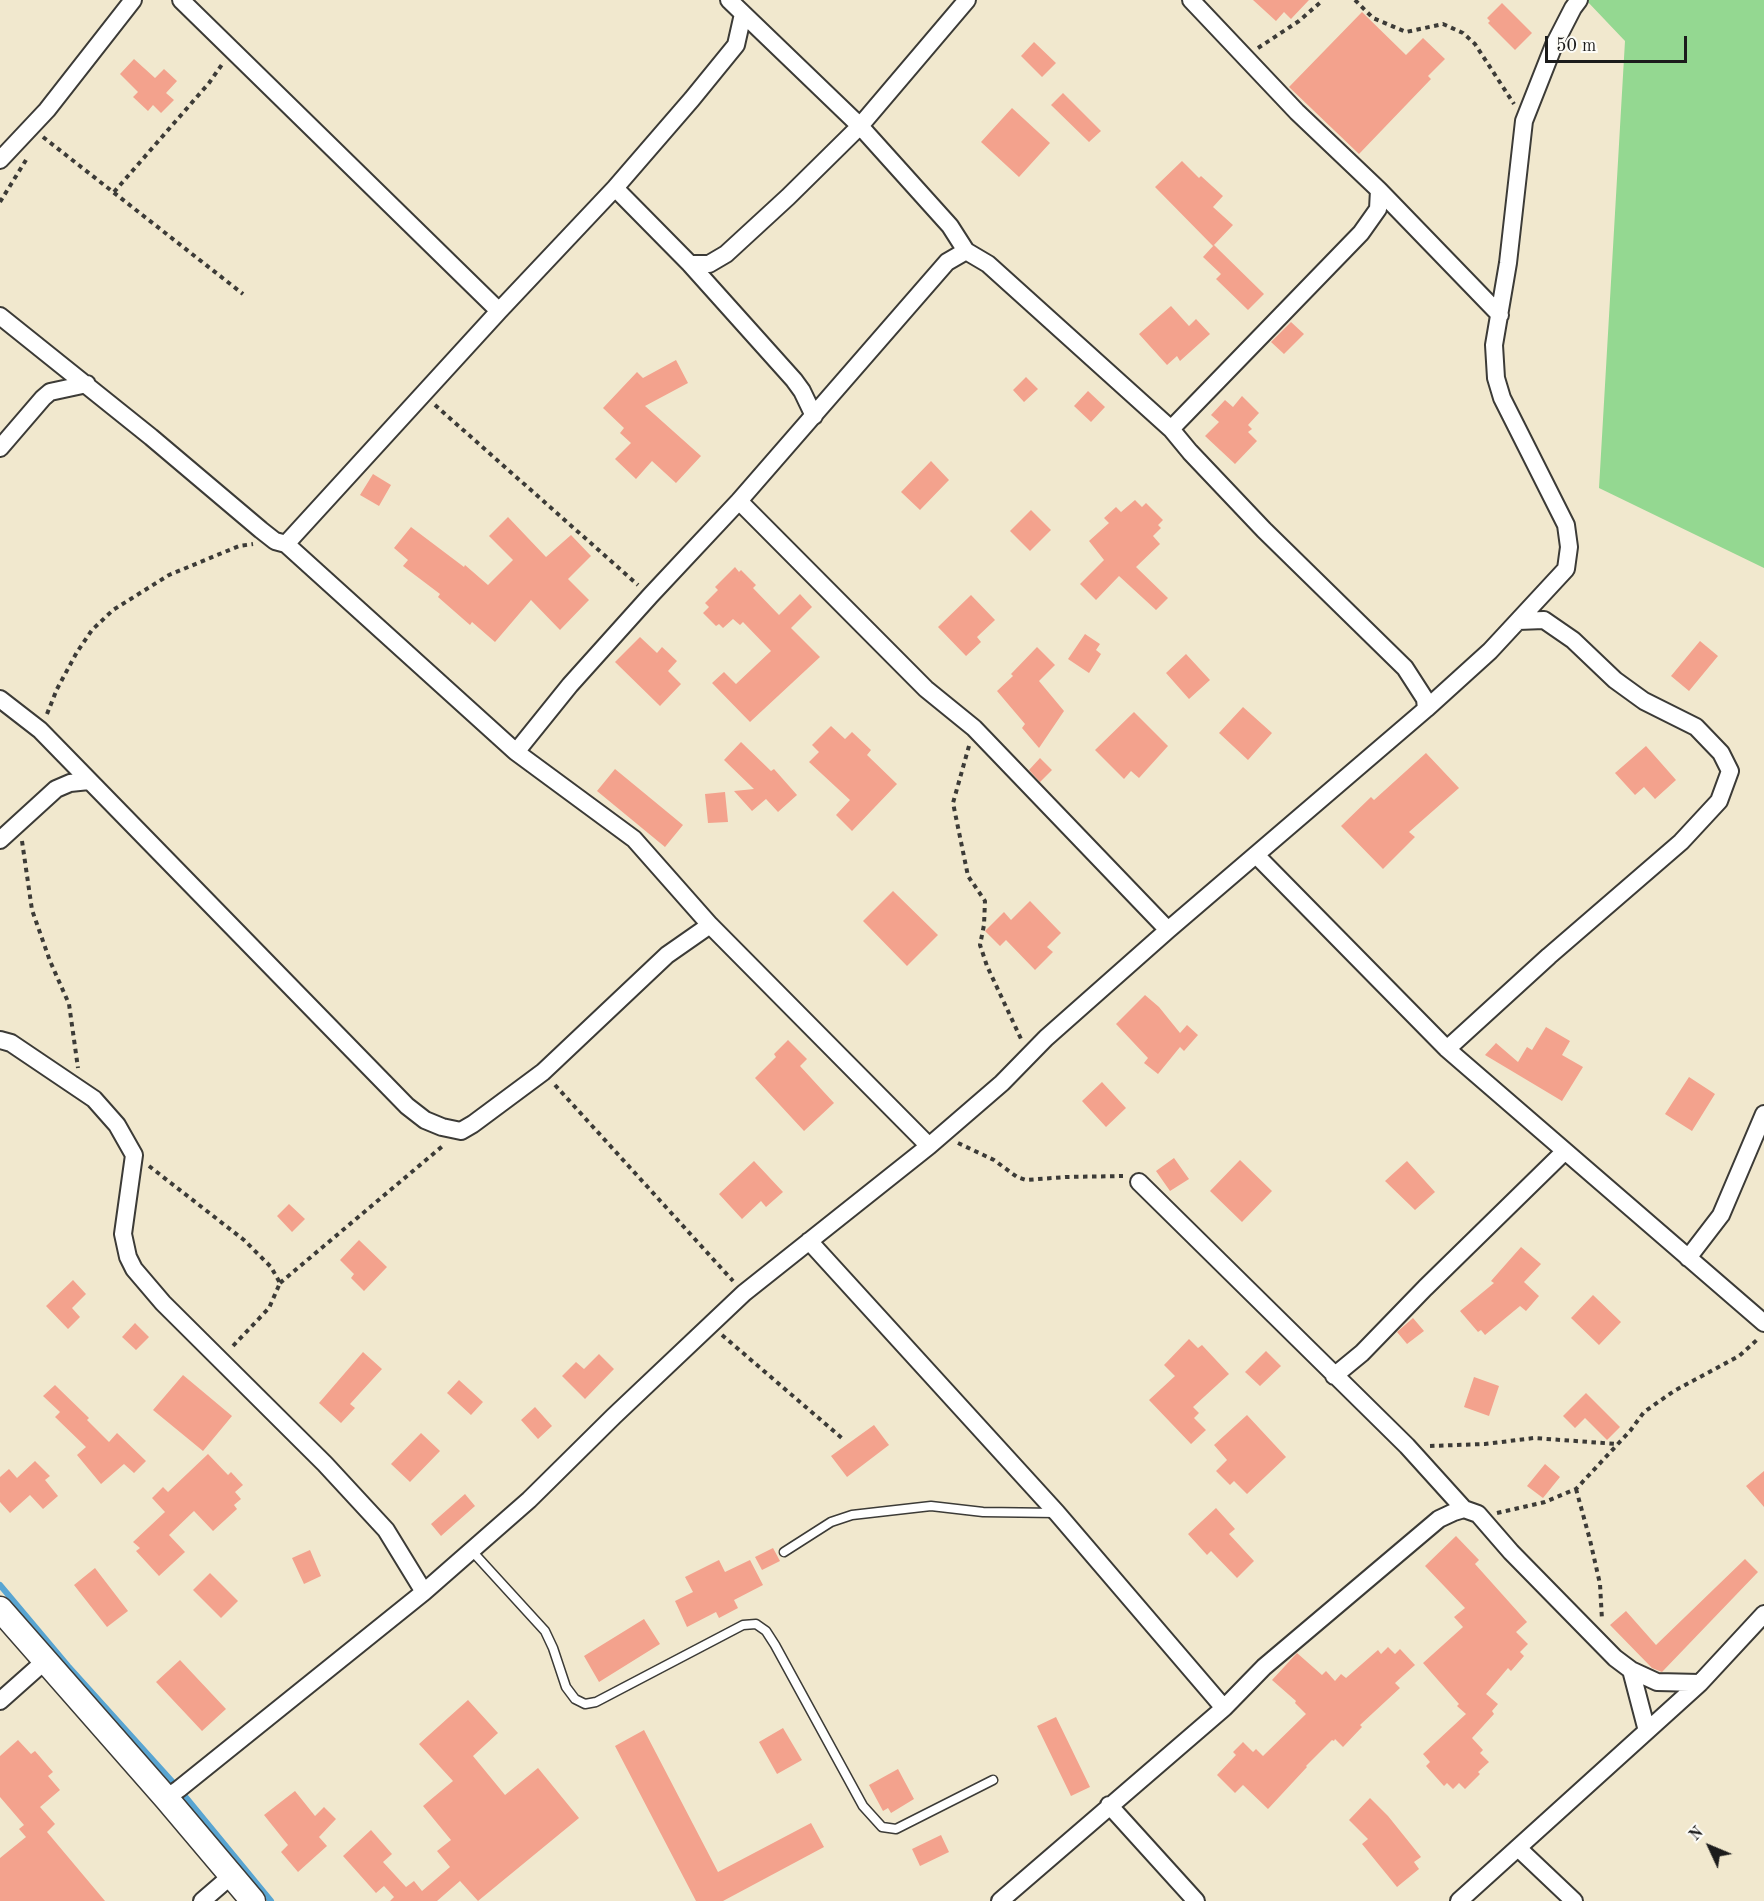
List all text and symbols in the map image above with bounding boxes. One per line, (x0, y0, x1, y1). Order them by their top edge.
scale bar (1548, 24, 1690, 62)
text: 50 m (1556, 37, 1596, 55)
north arrow (1680, 1817, 1740, 1877)
text: N (1687, 1825, 1707, 1844)

